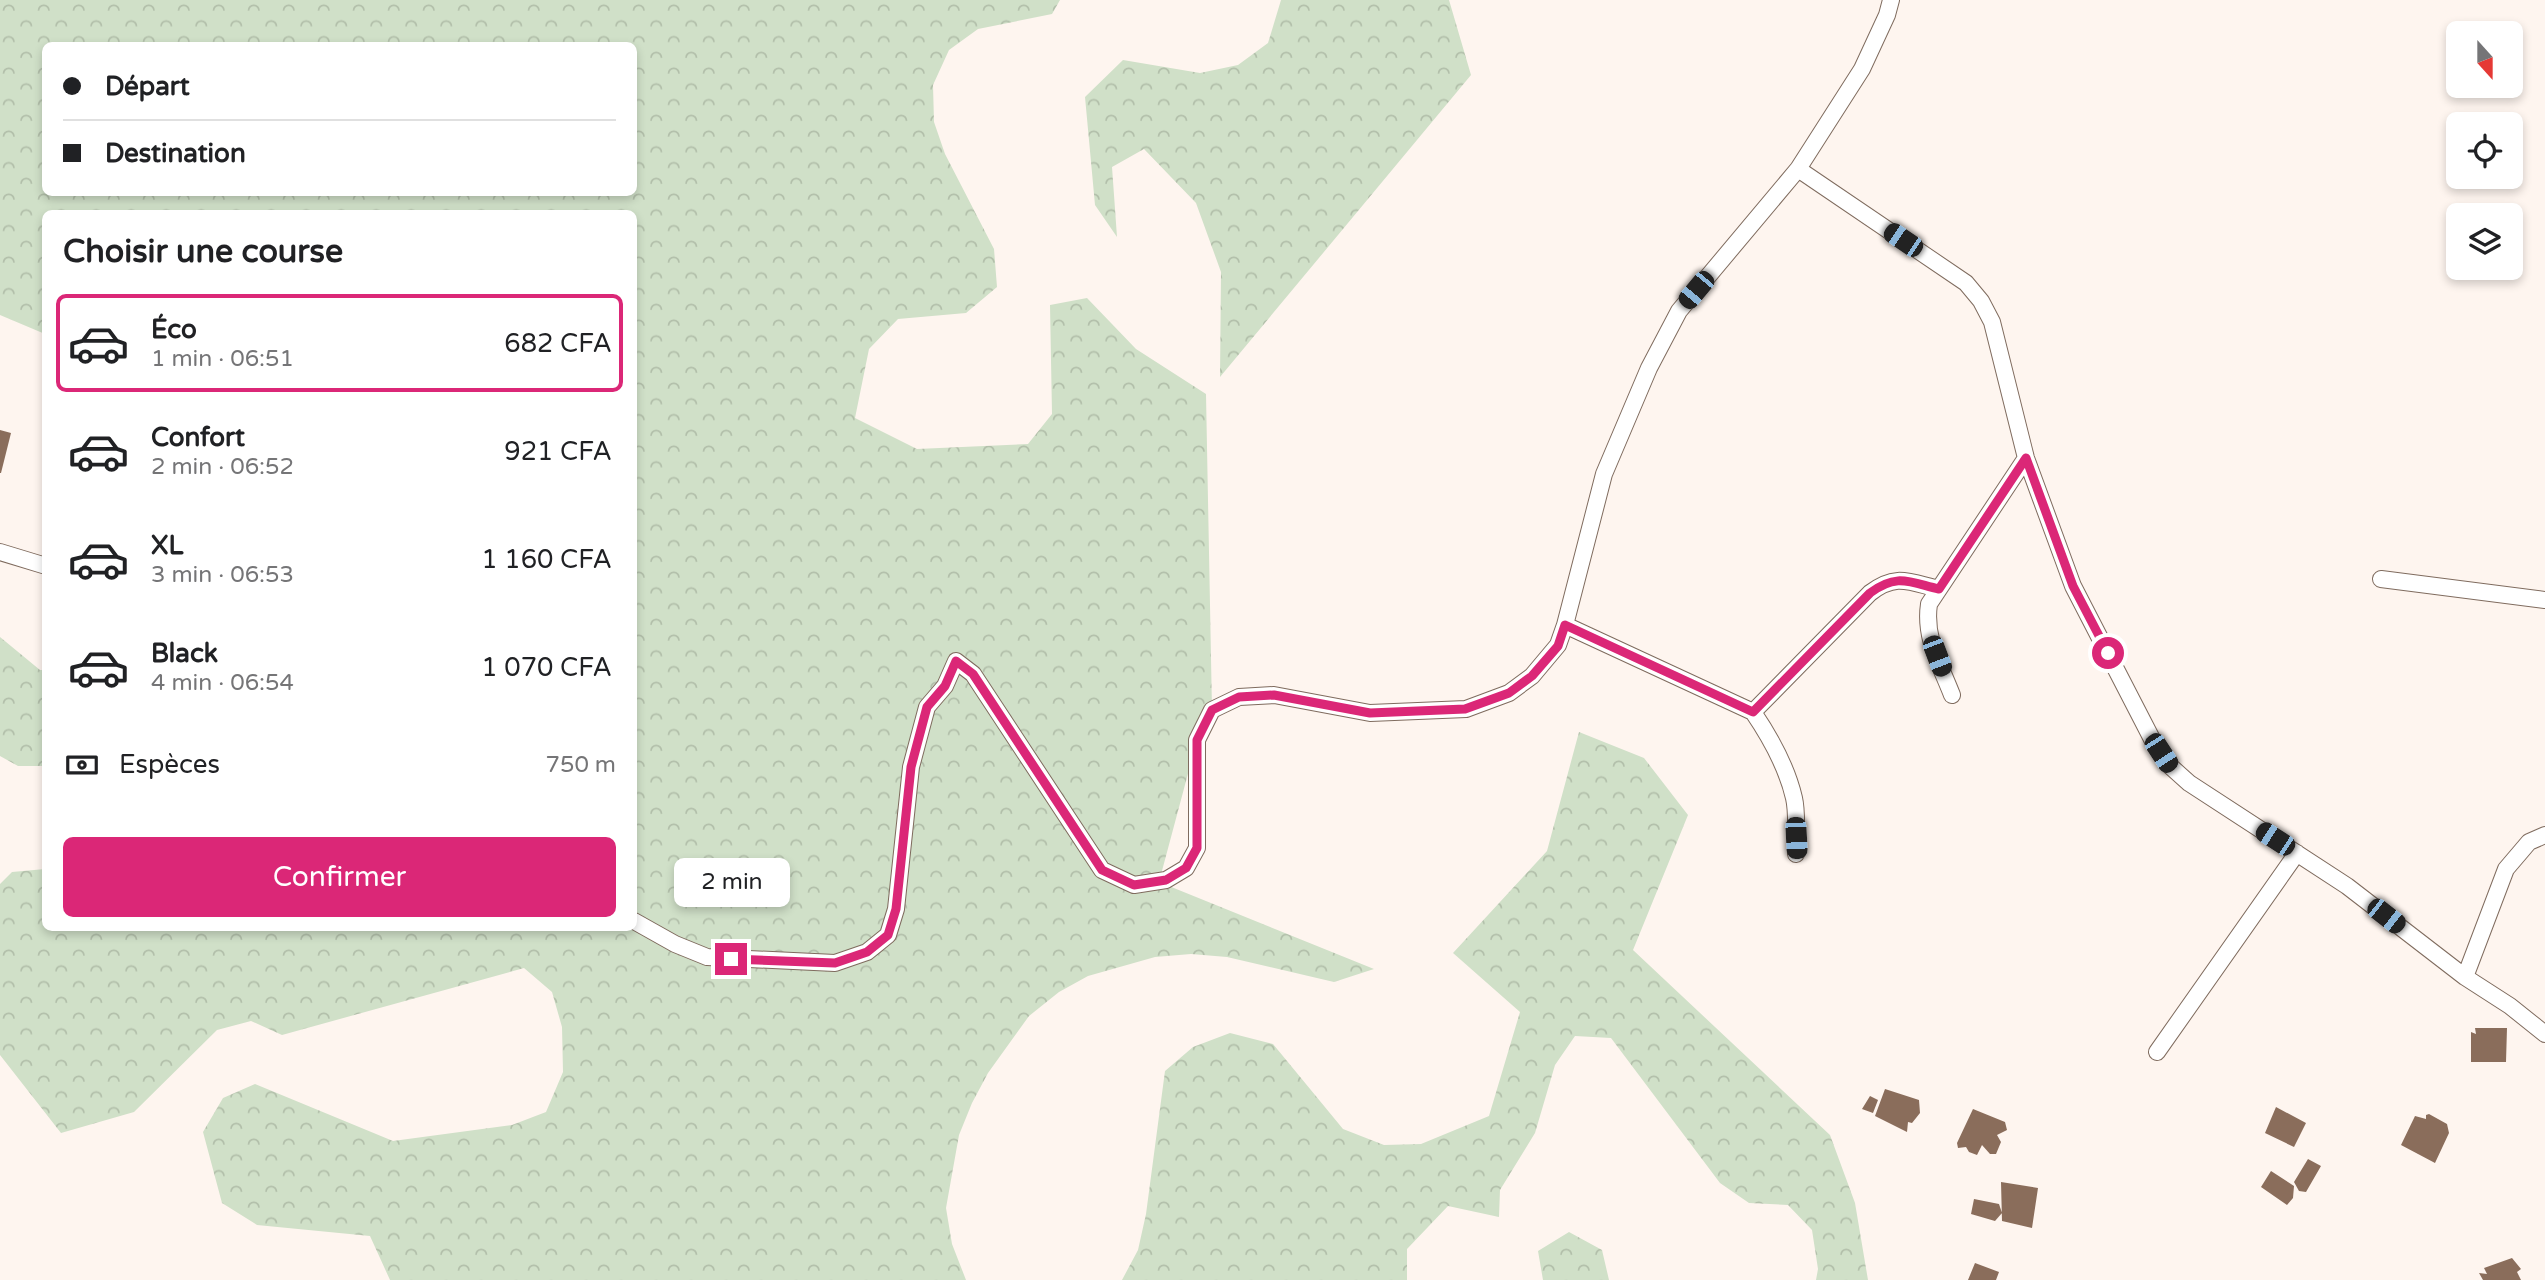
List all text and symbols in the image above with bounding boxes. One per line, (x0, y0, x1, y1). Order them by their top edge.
north arrow (2446, 21, 2524, 98)
map controls (2446, 21, 2523, 280)
text: Départ (105, 71, 190, 102)
button: locate (2446, 112, 2523, 189)
text: Destination (105, 138, 246, 169)
button: layers (2446, 203, 2523, 280)
car (1880, 220, 1927, 260)
text: Choisir une course (63, 233, 343, 271)
car (1675, 267, 1718, 313)
icon: car (67, 312, 130, 375)
text: Éco (151, 314, 197, 345)
text: 682 CFA (504, 328, 612, 359)
text: 1 min · 06:51 (151, 345, 294, 373)
icon: car (67, 420, 130, 483)
text: Confort (151, 422, 245, 453)
text: 921 CFA (504, 436, 612, 467)
text: 2 min · 06:52 (151, 453, 294, 481)
icon: car (67, 528, 130, 591)
text: XL (151, 530, 183, 561)
text: 1 160 CFA (481, 544, 612, 575)
text: 3 min · 06:53 (151, 561, 294, 589)
car (1920, 633, 1955, 679)
icon: car (67, 636, 130, 699)
route start (2092, 637, 2124, 669)
text: Black (151, 638, 218, 669)
text: 1 070 CFA (481, 652, 612, 683)
text: 4 min · 06:54 (151, 669, 294, 697)
car (2141, 730, 2182, 776)
icon: cash (63, 746, 101, 784)
text: Espèces (119, 749, 220, 780)
text: 750 m (546, 751, 616, 779)
car (1785, 816, 1808, 860)
car (2252, 819, 2299, 859)
button: Confirmer (63, 837, 616, 917)
callout: 2 min (673, 858, 789, 906)
text: 2 min (701, 868, 763, 896)
car (2363, 895, 2410, 937)
route end (715, 943, 747, 975)

